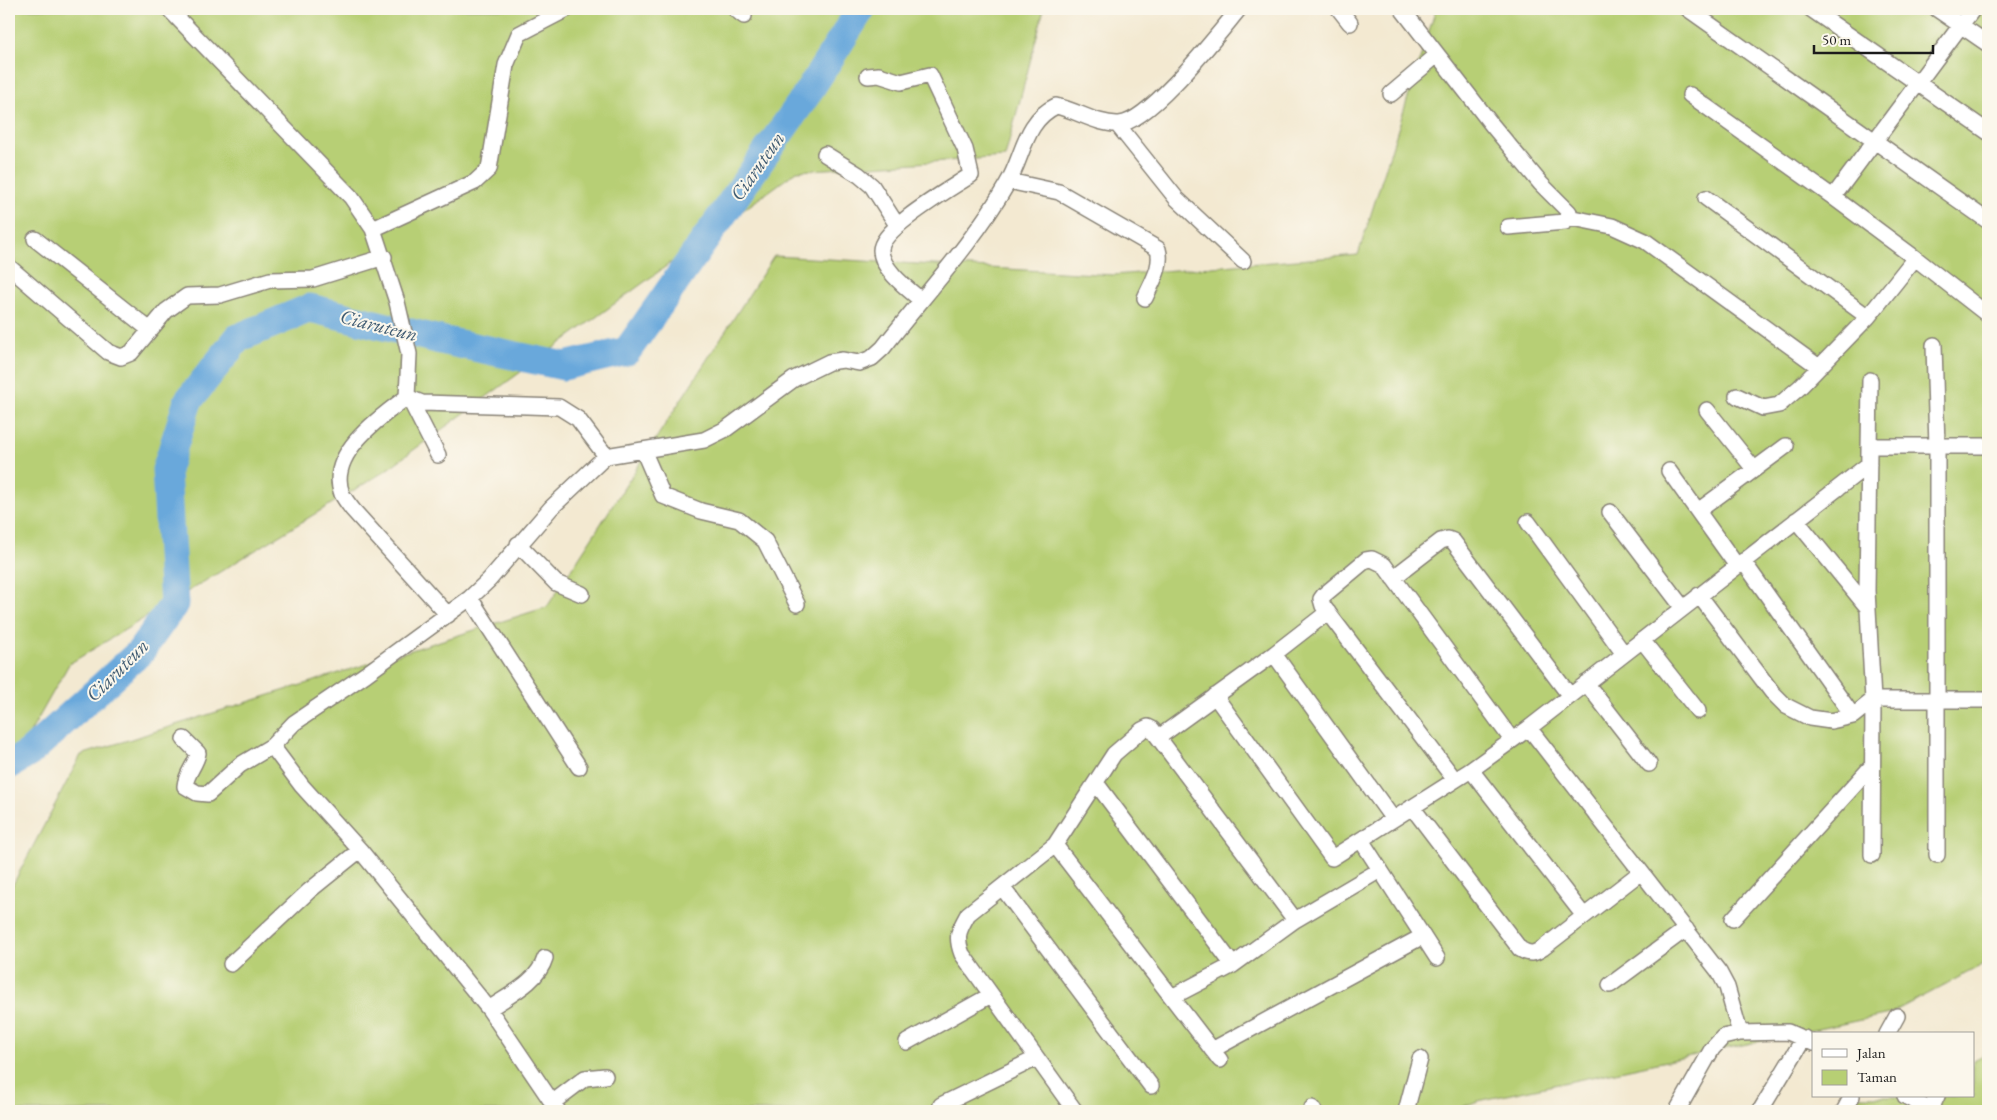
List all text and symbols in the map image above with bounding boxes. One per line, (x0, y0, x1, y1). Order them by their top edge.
scale bar (1814, 22, 1933, 54)
text: 50 m (1822, 30, 1851, 49)
water label: Ciaruteun (724, 126, 790, 206)
water label: Ciaruteun (338, 303, 420, 347)
water label: Ciaruteun (80, 633, 154, 707)
legend (1812, 1032, 1974, 1098)
text: Jalan (1855, 1043, 1886, 1062)
text: Taman (1857, 1067, 1897, 1086)

